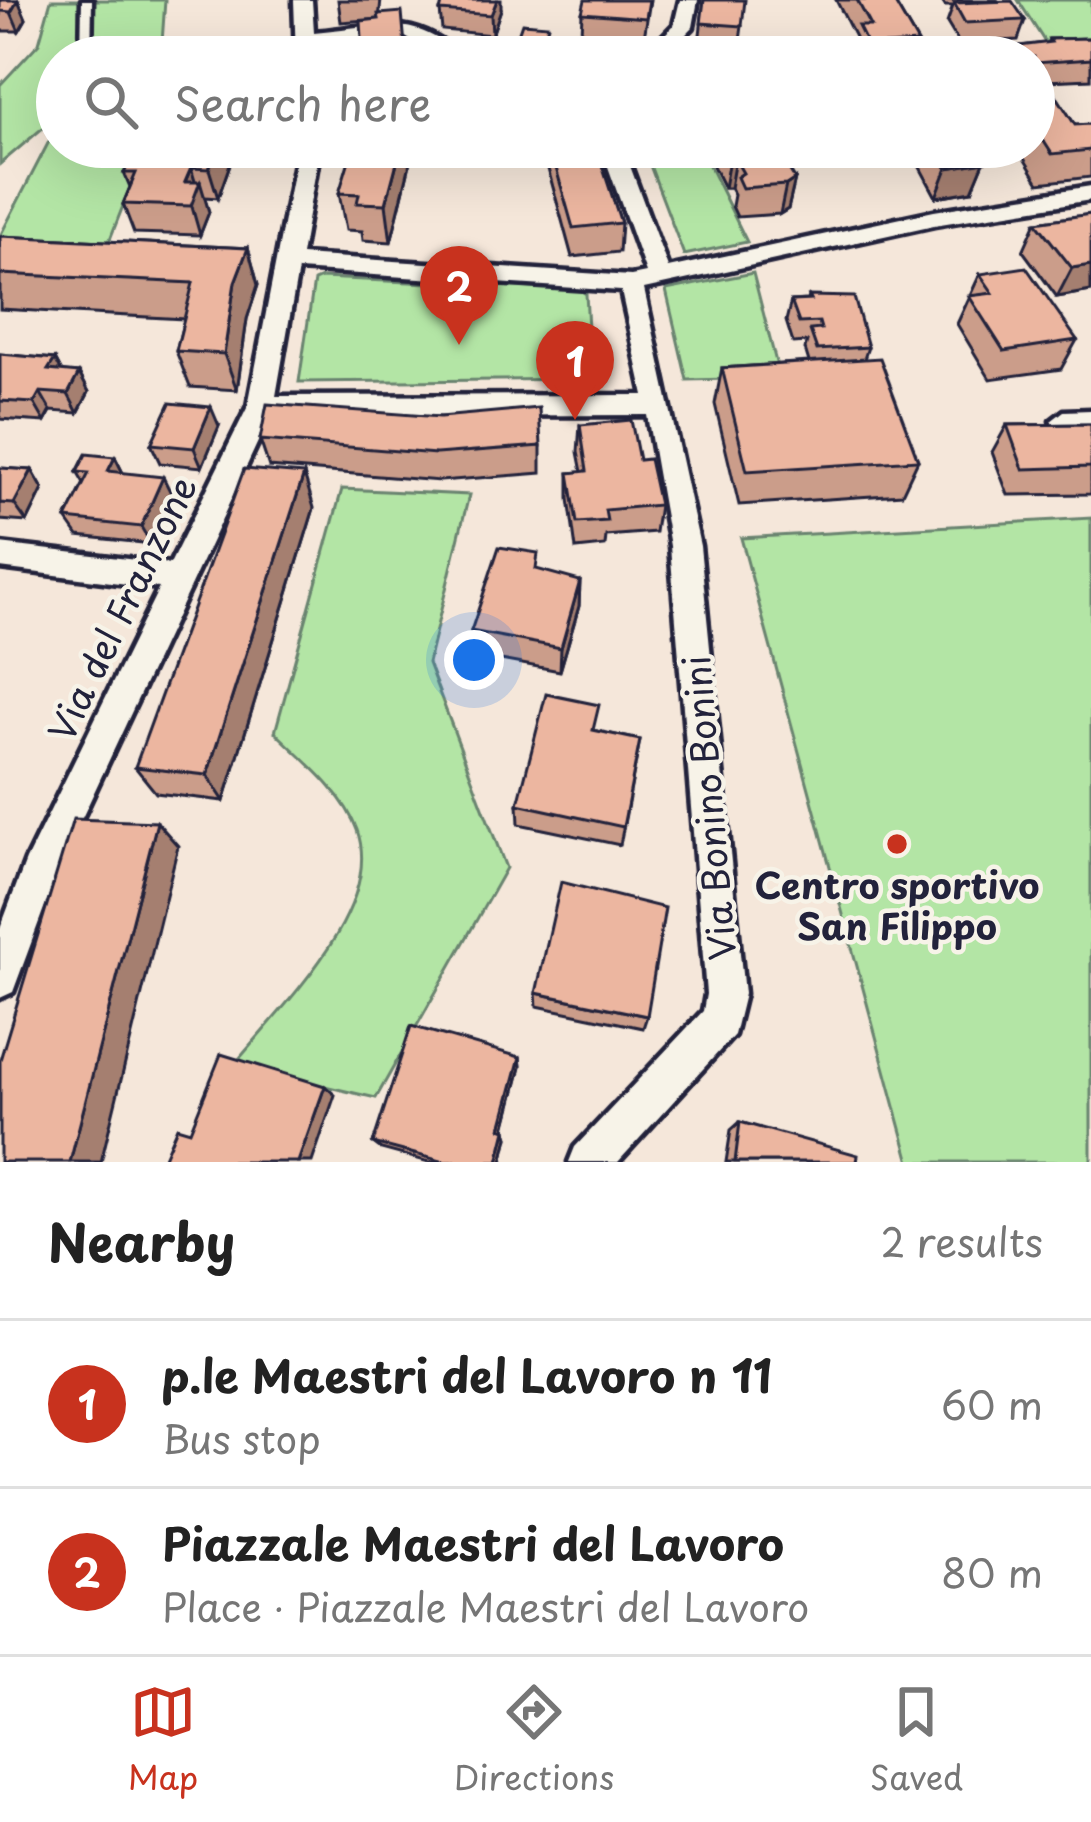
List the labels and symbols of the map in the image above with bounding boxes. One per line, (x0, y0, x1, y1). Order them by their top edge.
pin: 2 (420, 246, 498, 345)
pin: 1 (536, 321, 614, 420)
street label: Via del Franzone (33, 466, 209, 750)
your location (444, 630, 504, 690)
street label: Via Bonino Bonini (668, 653, 748, 963)
marker: Centro sportivo San Filippo (884, 831, 910, 857)
place label: Centro sportivo San Filippo (754, 857, 1040, 952)

